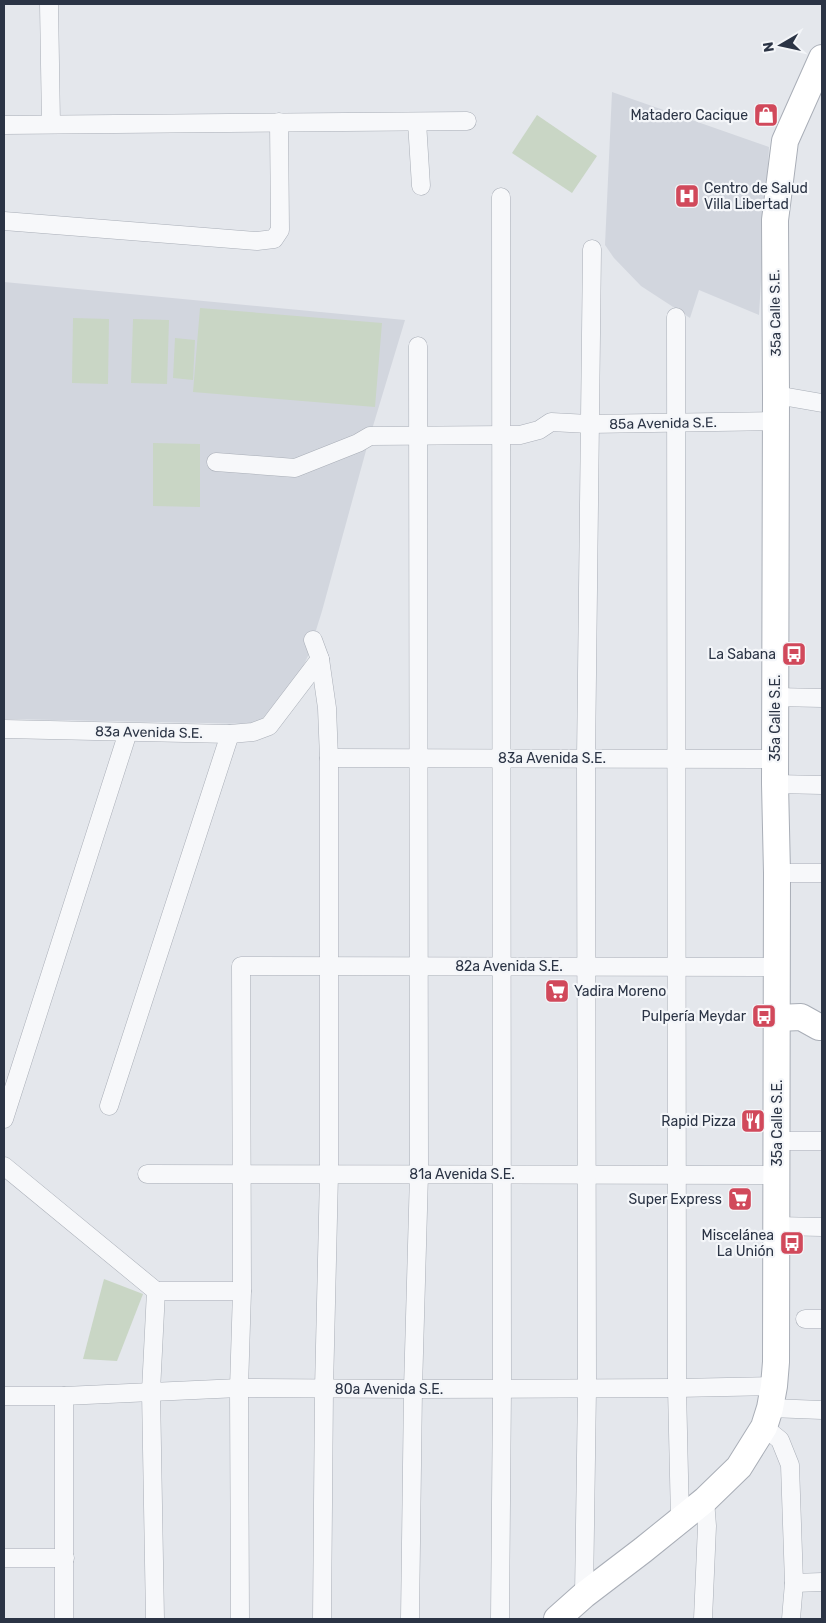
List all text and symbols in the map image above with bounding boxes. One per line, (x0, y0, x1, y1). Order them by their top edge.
north arrow (756, 20, 806, 70)
text: N (759, 41, 778, 53)
shop icon: Matadero Cacique (753, 102, 779, 128)
place label: Matadero Cacique (630, 107, 748, 124)
place label: Centro de Salud Villa Libertad (704, 180, 808, 213)
hospital icon: Centro de Salud Villa Libertad (674, 183, 700, 209)
street label: 35a Calle S.E. (766, 269, 785, 357)
street label: 85a Avenida S.E. (609, 414, 717, 433)
bus stop icon: La Sabana (781, 641, 807, 667)
place label: La Sabana (708, 646, 776, 663)
street label: 35a Calle S.E. (767, 674, 784, 762)
street label: 83a Avenida S.E. (95, 723, 203, 742)
street label: 83a Avenida S.E. (498, 750, 606, 767)
street label: 82a Avenida S.E. (455, 958, 563, 975)
supermarket icon: Yadira Moreno (544, 978, 570, 1004)
place label: Yadira Moreno (574, 983, 666, 1000)
bus stop icon: Pulpería Meydar (751, 1003, 777, 1029)
place label: Pulpería Meydar (642, 1008, 747, 1025)
street label: 35a Calle S.E. (769, 1079, 786, 1167)
restaurant icon: Rapid Pizza (740, 1108, 766, 1134)
place label: Rapid Pizza (661, 1113, 736, 1130)
street label: 81a Avenida S.E. (409, 1166, 515, 1183)
supermarket icon: Super Express (727, 1186, 753, 1212)
place label: Super Express (629, 1191, 722, 1208)
place label: Miscelánea La Unión (702, 1227, 774, 1260)
bus stop icon: Miscelánea La Unión (779, 1230, 805, 1256)
street label: 80a Avenida S.E. (335, 1381, 443, 1398)

